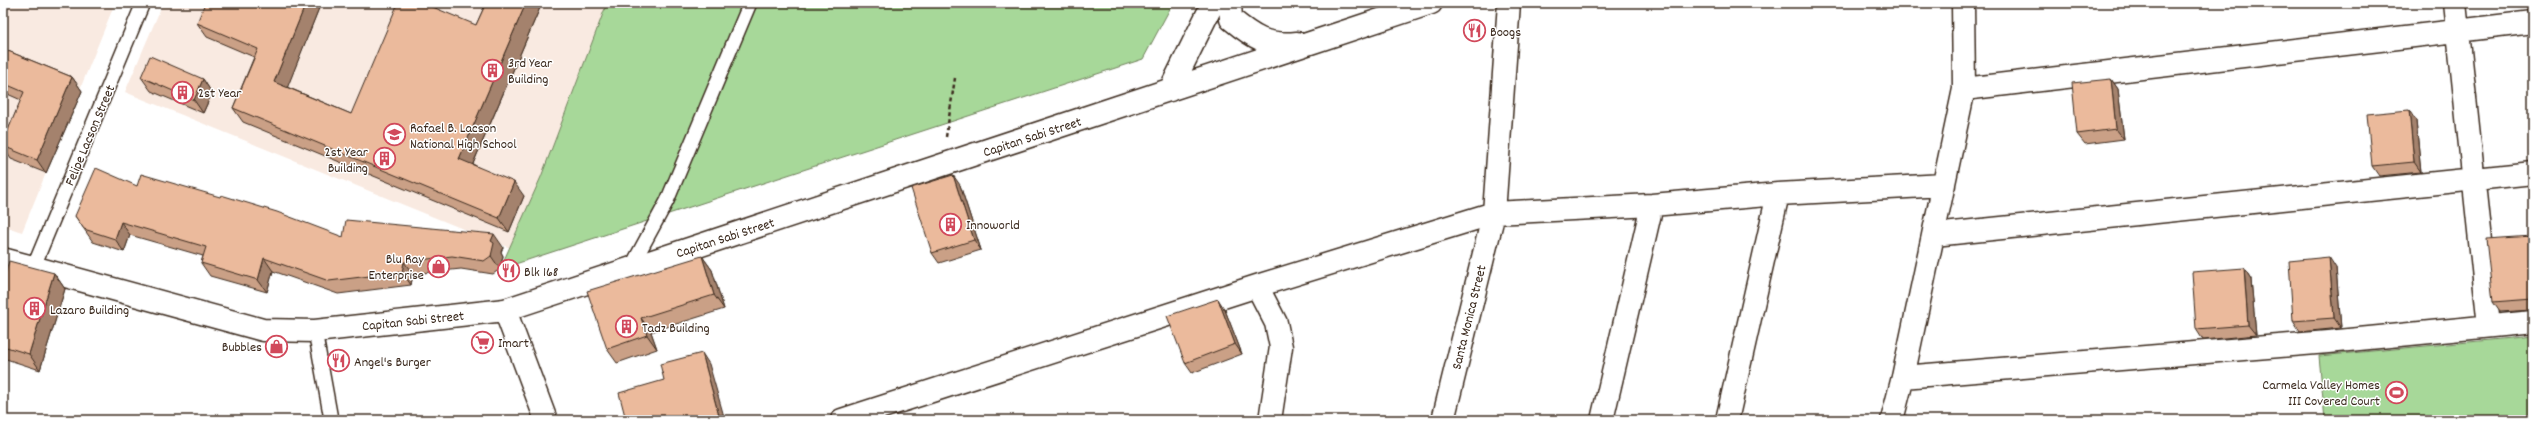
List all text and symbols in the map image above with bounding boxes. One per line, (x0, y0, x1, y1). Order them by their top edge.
restaurant icon: Boogs (1461, 18, 1487, 44)
place label: Boogs (1490, 23, 1521, 43)
place label: 3rd Year Building (508, 54, 553, 90)
building icon: 3rd Year Building (480, 57, 506, 83)
building icon: 2st Year (169, 79, 195, 105)
street label: Felipe Lacson Street (61, 82, 121, 189)
place label: 2st Year (198, 84, 242, 104)
street label: Capitan Sabi Street (981, 113, 1084, 163)
place label: Rafael B. Lacson National High School (410, 119, 517, 155)
school or university icon: Rafael B. Lacson National High School (381, 122, 407, 148)
place label: 2st Year Building (325, 143, 369, 179)
building icon: 2st Year Building (371, 146, 397, 172)
building icon: Innoworld (937, 211, 963, 237)
street label: Capitan Sabi Street (674, 214, 777, 264)
place label: Innoworld (966, 216, 1020, 236)
place label: Blu Ray Enterprise (368, 250, 424, 286)
shop icon: Blu Ray Enterprise (426, 253, 452, 279)
restaurant icon: Blk 168 (496, 258, 522, 284)
place label: Blk 168 (524, 263, 559, 283)
street label: Santa Monica Street (1447, 263, 1493, 372)
building icon: Lazaro Building (22, 296, 48, 322)
place label: Lazaro Building (50, 301, 129, 321)
street label: Capitan Sabi Street (361, 307, 465, 337)
building icon: Tadz Building (614, 314, 640, 340)
place label: Tadz Building (642, 319, 710, 339)
supermarket icon: Imart (469, 329, 495, 355)
shop icon: Bubbles (264, 333, 290, 359)
place label: Imart (498, 334, 529, 354)
place label: Bubbles (222, 338, 262, 358)
restaurant icon: Angel's Burger (325, 348, 351, 374)
place label: Angel's Burger (354, 353, 432, 373)
place label: Carmela Valley Homes III Covered Court (2262, 376, 2380, 412)
sports icon: Carmela Valley Homes III Covered Court (2383, 379, 2409, 405)

